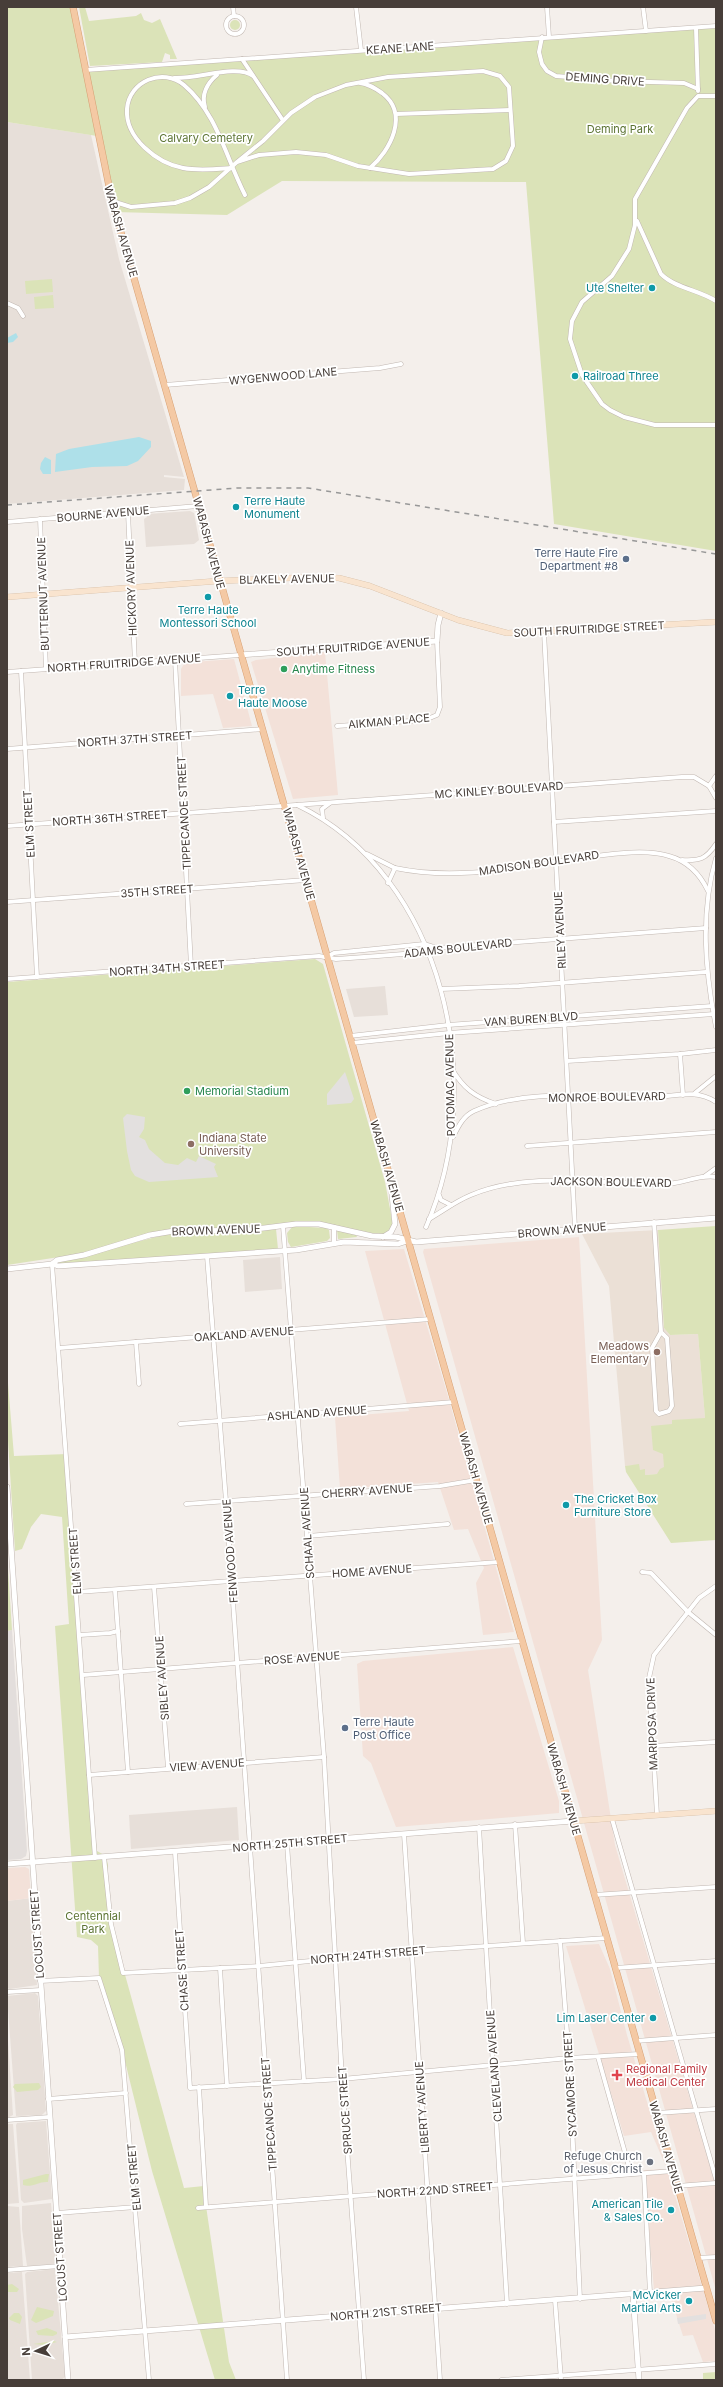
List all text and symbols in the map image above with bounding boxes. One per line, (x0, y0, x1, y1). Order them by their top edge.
street label: KEANE LANE (365, 39, 435, 57)
street label: DEMING DRIVE (565, 69, 645, 89)
park label: Deming Park (587, 122, 653, 136)
park label: Calvary Cemetery (159, 131, 253, 145)
street label: WABASH AVENUE (101, 183, 141, 279)
place label: Ute Shelter (586, 281, 644, 295)
marker: Ute Shelter (647, 283, 657, 293)
street label: WYGENWOOD LANE (228, 364, 338, 388)
place label: Railroad Three (583, 369, 659, 383)
marker: Railroad Three (570, 371, 580, 381)
place label: Terre Haute Monument (244, 494, 305, 521)
street label: WABASH AVENUE (190, 495, 228, 591)
marker: Terre Haute Monument (231, 502, 241, 512)
street label: BOURNE AVENUE (56, 503, 150, 525)
street label: BUTTERNUT AVENUE (34, 537, 52, 651)
street label: HICKORY AVENUE (122, 540, 140, 636)
place label: Terre Haute Fire Department #8 (534, 546, 618, 573)
marker: Terre Haute Fire Department #8 (621, 554, 631, 564)
street label: BLAKELY AVENUE (239, 571, 335, 587)
marker: Terre Haute Montessori School (203, 592, 213, 602)
place label: Terre Haute Montessori School (160, 603, 256, 630)
street label: SOUTH FRUITRIDGE STREET (513, 618, 665, 640)
street label: SOUTH FRUITRIDGE AVENUE (276, 635, 430, 659)
street label: NORTH FRUITRIDGE AVENUE (47, 651, 201, 675)
place label: Anytime Fitness (292, 662, 375, 676)
marker: Anytime Fitness (279, 664, 289, 674)
place label: Terre Haute Moose (238, 683, 307, 710)
marker: Terre Haute Moose (225, 691, 235, 701)
street label: AIKMAN PLACE (348, 710, 430, 732)
street label: NORTH 37TH STREET (77, 728, 193, 750)
street label: TIPPECANOE STREET (174, 756, 194, 870)
street label: MC KINLEY BOULEVARD (434, 779, 564, 801)
street label: ELM STREET (20, 790, 38, 858)
street label: WABASH AVENUE (280, 806, 318, 902)
street label: NORTH 36TH STREET (52, 807, 168, 829)
street label: MADISON BOULEVARD (478, 848, 600, 878)
street label: 35TH STREET (120, 881, 194, 901)
street label: RILEY AVENUE (551, 891, 569, 969)
street label: ADAMS BOULEVARD (403, 935, 513, 961)
street label: NORTH 34TH STREET (109, 957, 225, 979)
street label: VAN BUREN BLVD (483, 1009, 579, 1029)
street label: POTOMAC AVENUE (442, 1034, 458, 1136)
place label: Memorial Stadium (195, 1084, 289, 1098)
marker: Memorial Stadium (182, 1086, 192, 1096)
street label: MONROE BOULEVARD (548, 1089, 666, 1105)
street label: WABASH AVENUE (367, 1118, 407, 1214)
place label: Indiana State University (199, 1131, 267, 1158)
marker: Indiana State University (186, 1139, 196, 1149)
street label: JACKSON BOULEVARD (550, 1174, 672, 1190)
street label: BROWN AVENUE (517, 1219, 607, 1241)
street label: BROWN AVENUE (171, 1221, 261, 1239)
street label: OAKLAND AVENUE (193, 1324, 295, 1344)
place label: Meadows Elementary (590, 1339, 649, 1366)
marker: Meadows Elementary (652, 1347, 662, 1357)
street label: ASHLAND AVENUE (267, 1403, 367, 1423)
street label: WABASH AVENUE (456, 1430, 496, 1526)
street label: CHERRY AVENUE (321, 1481, 413, 1501)
street label: SCHAAL AVENUE (297, 1487, 317, 1579)
place label: The Cricket Box Furniture Store (574, 1492, 657, 1519)
street label: FENWOOD AVENUE (219, 1499, 241, 1603)
marker: The Cricket Box Furniture Store (561, 1500, 571, 1510)
street label: ELM STREET (66, 1527, 84, 1595)
street label: HOME AVENUE (331, 1561, 413, 1581)
street label: SIBLEY AVENUE (152, 1635, 172, 1721)
street label: ROSE AVENUE (263, 1648, 341, 1668)
street label: MARIPOSA DRIVE (643, 1677, 661, 1771)
place label: Terre Haute Post Office (353, 1715, 414, 1742)
marker: Terre Haute Post Office (340, 1723, 350, 1733)
street label: WABASH AVENUE (544, 1741, 584, 1837)
street label: VIEW AVENUE (169, 1755, 245, 1775)
street label: NORTH 25TH STREET (232, 1831, 348, 1855)
street label: LOCUST STREET (27, 1889, 47, 1979)
park label: Centennial Park (65, 1909, 121, 1936)
street label: CHASE STREET (172, 1929, 192, 2011)
street label: NORTH 24TH STREET (310, 1943, 426, 1967)
street label: CLEVELAND AVENUE (483, 2009, 505, 2123)
place label: Lim Laser Center (557, 2011, 645, 2025)
marker: Lim Laser Center (648, 2013, 658, 2023)
street label: SYCAMORE STREET (560, 2031, 580, 2137)
street label: TIPPECANOE STREET (258, 2057, 280, 2171)
street label: LIBERTY AVENUE (412, 2061, 432, 2153)
place label: Regional Family Medical Center (626, 2062, 707, 2089)
street label: SPRUCE STREET (335, 2065, 355, 2155)
marker: Regional Family Medical Center (611, 2069, 623, 2081)
street label: WABASH AVENUE (646, 2099, 686, 2195)
street label: ELM STREET (124, 2143, 144, 2211)
place label: Refuge Church of Jesus Christ (563, 2149, 642, 2176)
marker: Refuge Church of Jesus Christ (645, 2157, 655, 2167)
street label: NORTH 22ND STREET (376, 2179, 494, 2201)
place label: American Tile & Sales Co. (591, 2197, 663, 2224)
marker: American Tile & Sales Co. (666, 2205, 676, 2215)
street label: LOCUST STREET (50, 2212, 70, 2302)
place label: McVicker Martial Arts (621, 2288, 681, 2315)
marker: McVicker Martial Arts (684, 2296, 694, 2306)
street label: NORTH 21ST STREET (330, 2300, 442, 2324)
north arrow (16, 2331, 56, 2371)
text: N (19, 2347, 33, 2356)

